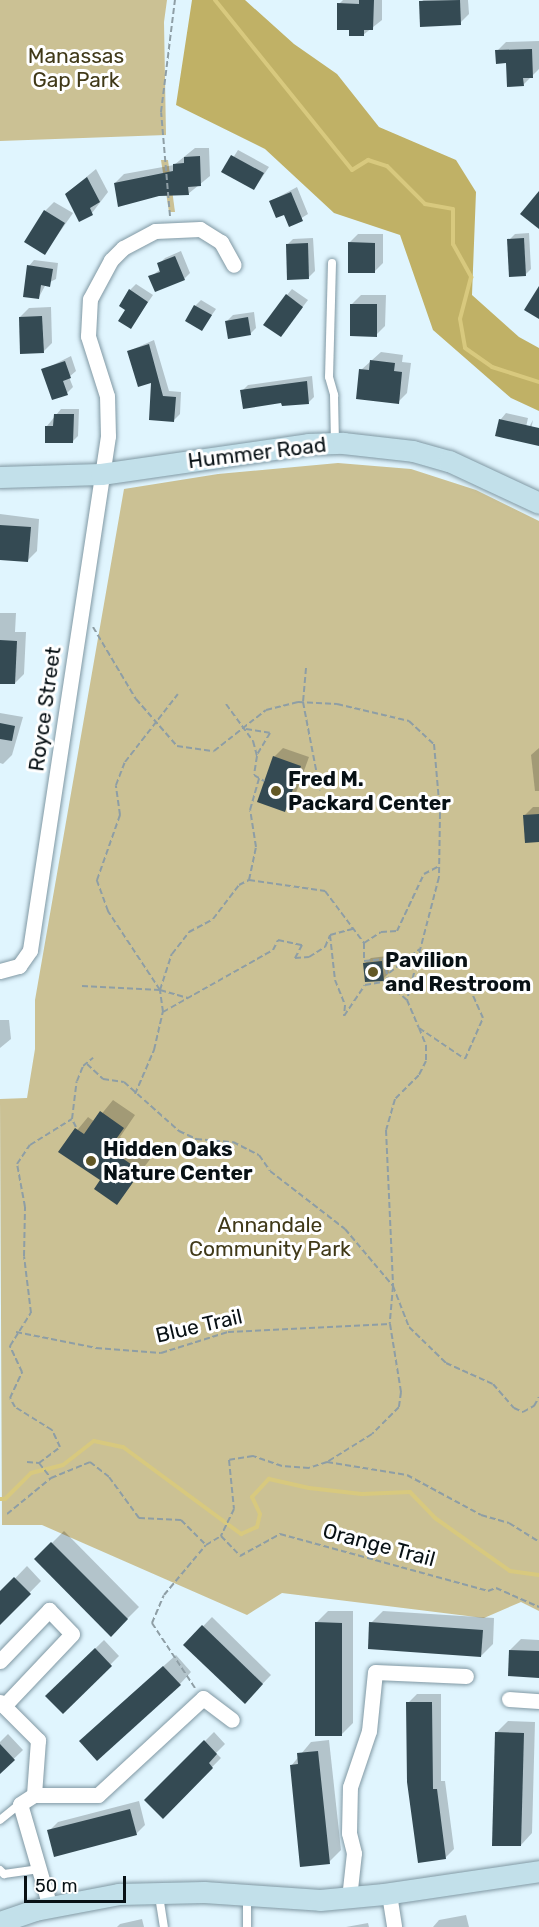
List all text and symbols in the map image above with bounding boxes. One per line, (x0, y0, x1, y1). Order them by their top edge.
park label: Manassas Gap Park (28, 43, 124, 93)
street label: Hummer Road (186, 432, 328, 474)
street label: Royce Street (24, 645, 66, 773)
place label: Fred M. Packard Center (288, 766, 451, 816)
marker: Fred M. Packard Center (269, 784, 283, 798)
place label: Pavilion and Restroom (385, 947, 531, 997)
marker: Pavilion and Restroom (366, 965, 380, 979)
place label: Hidden Oaks Nature Center (103, 1136, 252, 1186)
marker: Hidden Oaks Nature Center (84, 1154, 98, 1168)
park label: Annandale Community Park (189, 1212, 351, 1262)
street label: Blue Trail (153, 1304, 245, 1348)
street label: Orange Trail (320, 1518, 438, 1572)
scale bar (27, 1864, 129, 1902)
text: 50 m (35, 1875, 78, 1897)

